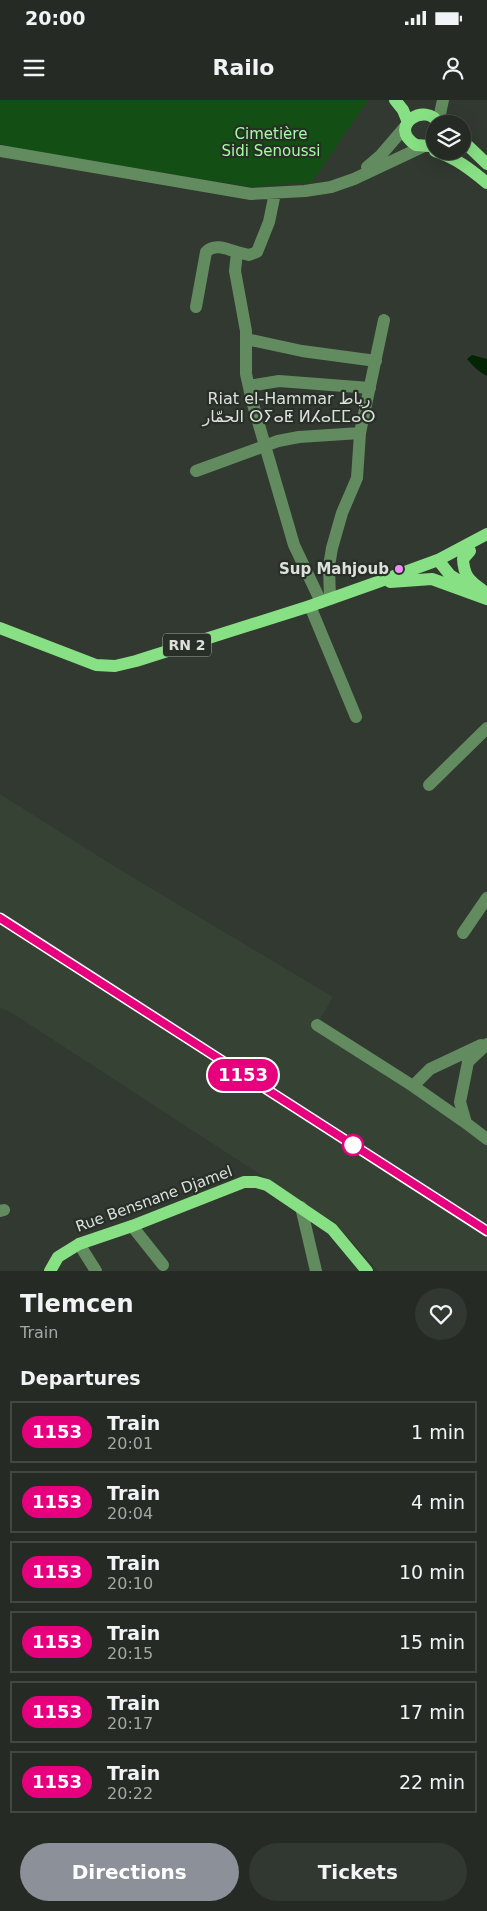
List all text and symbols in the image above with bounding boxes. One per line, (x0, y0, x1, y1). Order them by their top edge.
text: 20:00 (25, 7, 85, 29)
icon: menu (20, 54, 48, 82)
icon: person (439, 54, 467, 82)
text: Railo (213, 55, 274, 80)
map controls (426, 115, 471, 160)
button: layers (426, 115, 471, 160)
park label: Cimetière Sidi Senoussi (222, 125, 320, 160)
district label: Riat el-Hammar رياط الحمّار ⵔⵢⴰⵟ ⵍⵃⴰⵎⵎⴰⵔ (201, 389, 376, 427)
place label: Sup Mahjoub (279, 560, 389, 578)
marker: Sup Mahjoub (393, 563, 405, 575)
road number: RN 2 (163, 634, 211, 656)
line badge: 1153 (208, 1059, 278, 1091)
text: 1153 (218, 1064, 268, 1085)
unlabelled marker (342, 1134, 364, 1156)
street label: Rue Bensnane Djamel (73, 1162, 235, 1236)
button: heart (415, 1288, 467, 1340)
text: Tlemcen (20, 1290, 133, 1318)
text: Train (20, 1323, 58, 1342)
text: Departures (20, 1367, 141, 1389)
text: Train (107, 1412, 160, 1434)
text: 1153 (32, 1421, 82, 1442)
text: 1 min (411, 1421, 465, 1443)
text: 20:01 (107, 1434, 153, 1453)
text: Train (107, 1482, 160, 1504)
text: 1153 (32, 1491, 82, 1512)
text: 4 min (411, 1491, 465, 1513)
text: 20:04 (107, 1504, 153, 1523)
text: Train (107, 1552, 160, 1574)
text: 1153 (32, 1561, 82, 1582)
text: 10 min (399, 1561, 465, 1583)
text: 20:10 (107, 1574, 153, 1593)
text: Train (107, 1622, 160, 1644)
text: 1153 (32, 1631, 82, 1652)
text: 15 min (399, 1631, 465, 1653)
text: 20:15 (107, 1644, 153, 1663)
text: Train (107, 1692, 160, 1714)
text: 1153 (32, 1701, 82, 1722)
text: 17 min (399, 1701, 465, 1723)
text: 20:17 (107, 1714, 153, 1733)
text: Train (107, 1762, 160, 1784)
text: 1153 (32, 1771, 82, 1792)
text: 22 min (399, 1771, 465, 1793)
text: 20:22 (107, 1784, 153, 1803)
button: Directions (20, 1843, 239, 1901)
button: Tickets (249, 1843, 467, 1901)

